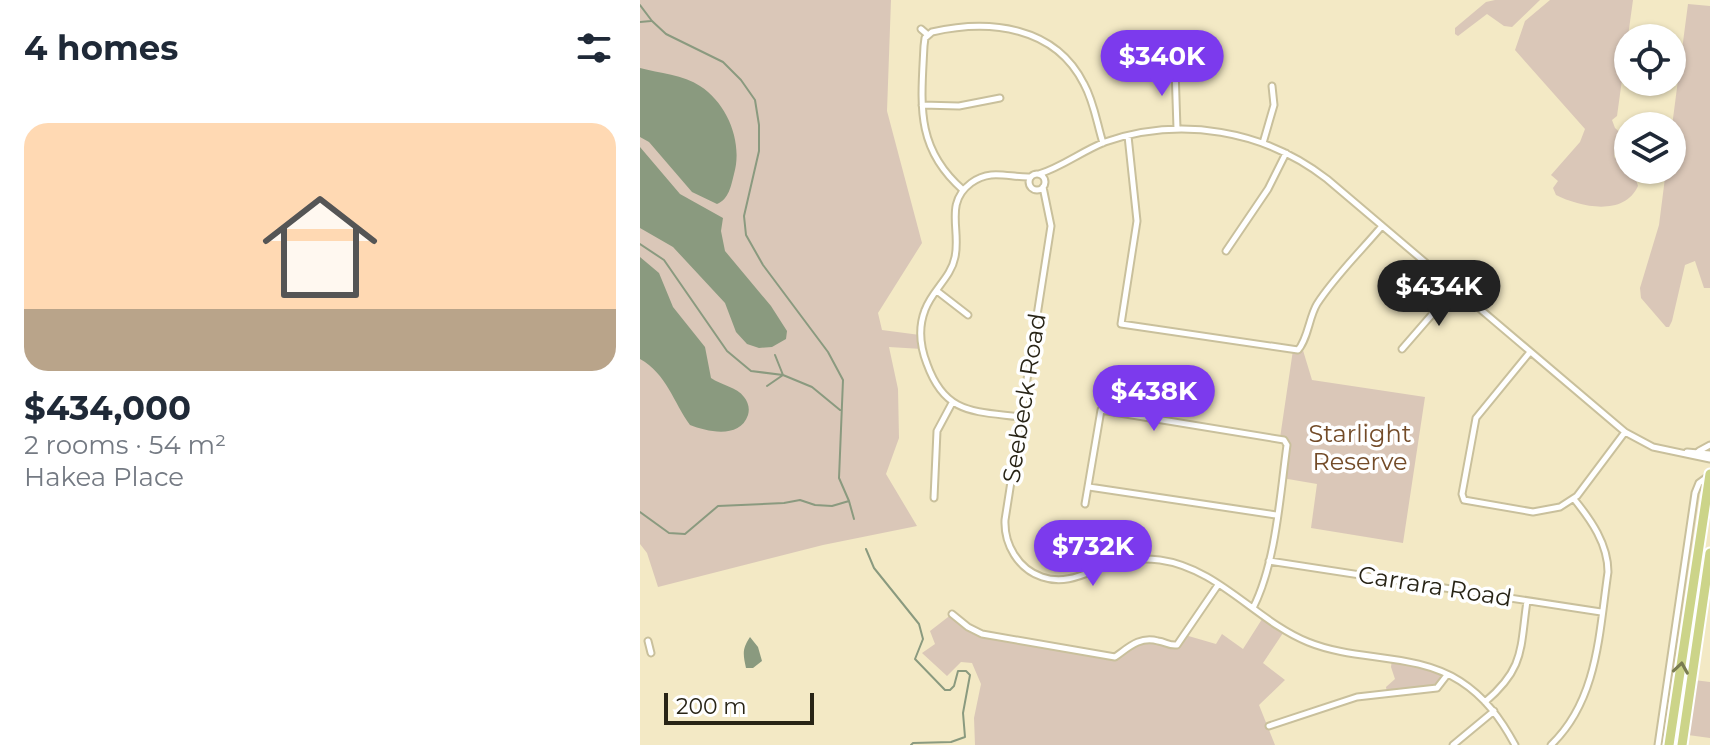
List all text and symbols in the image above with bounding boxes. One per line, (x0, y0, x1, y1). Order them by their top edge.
map controls (1614, 24, 1686, 184)
button: locate (1614, 24, 1686, 96)
icon: filters (572, 26, 616, 70)
text: 4 homes (24, 27, 178, 69)
pin: $340K (1106, 30, 1218, 98)
text: $340K (1119, 40, 1205, 72)
button: layers (1614, 112, 1686, 184)
icon: home (248, 175, 392, 319)
pin: $434K (1383, 260, 1495, 328)
text: $434K (1395, 270, 1483, 302)
street label: Seebeck Road (996, 311, 1052, 485)
pin: $438K (1098, 365, 1210, 433)
text: $438K (1111, 375, 1197, 407)
text: $434,000 (24, 387, 191, 429)
park label: Starlight Reserve (1309, 419, 1412, 476)
text: 2 rooms · 54 m² (24, 429, 226, 461)
text: Hakea Place (24, 461, 184, 493)
pin: $732K (1037, 520, 1149, 588)
text: $732K (1052, 530, 1134, 562)
street label: Carrara Road (1356, 560, 1514, 612)
one-way arrow (1672, 661, 1689, 675)
scale bar (664, 689, 814, 725)
text: 200 m (676, 693, 747, 720)

